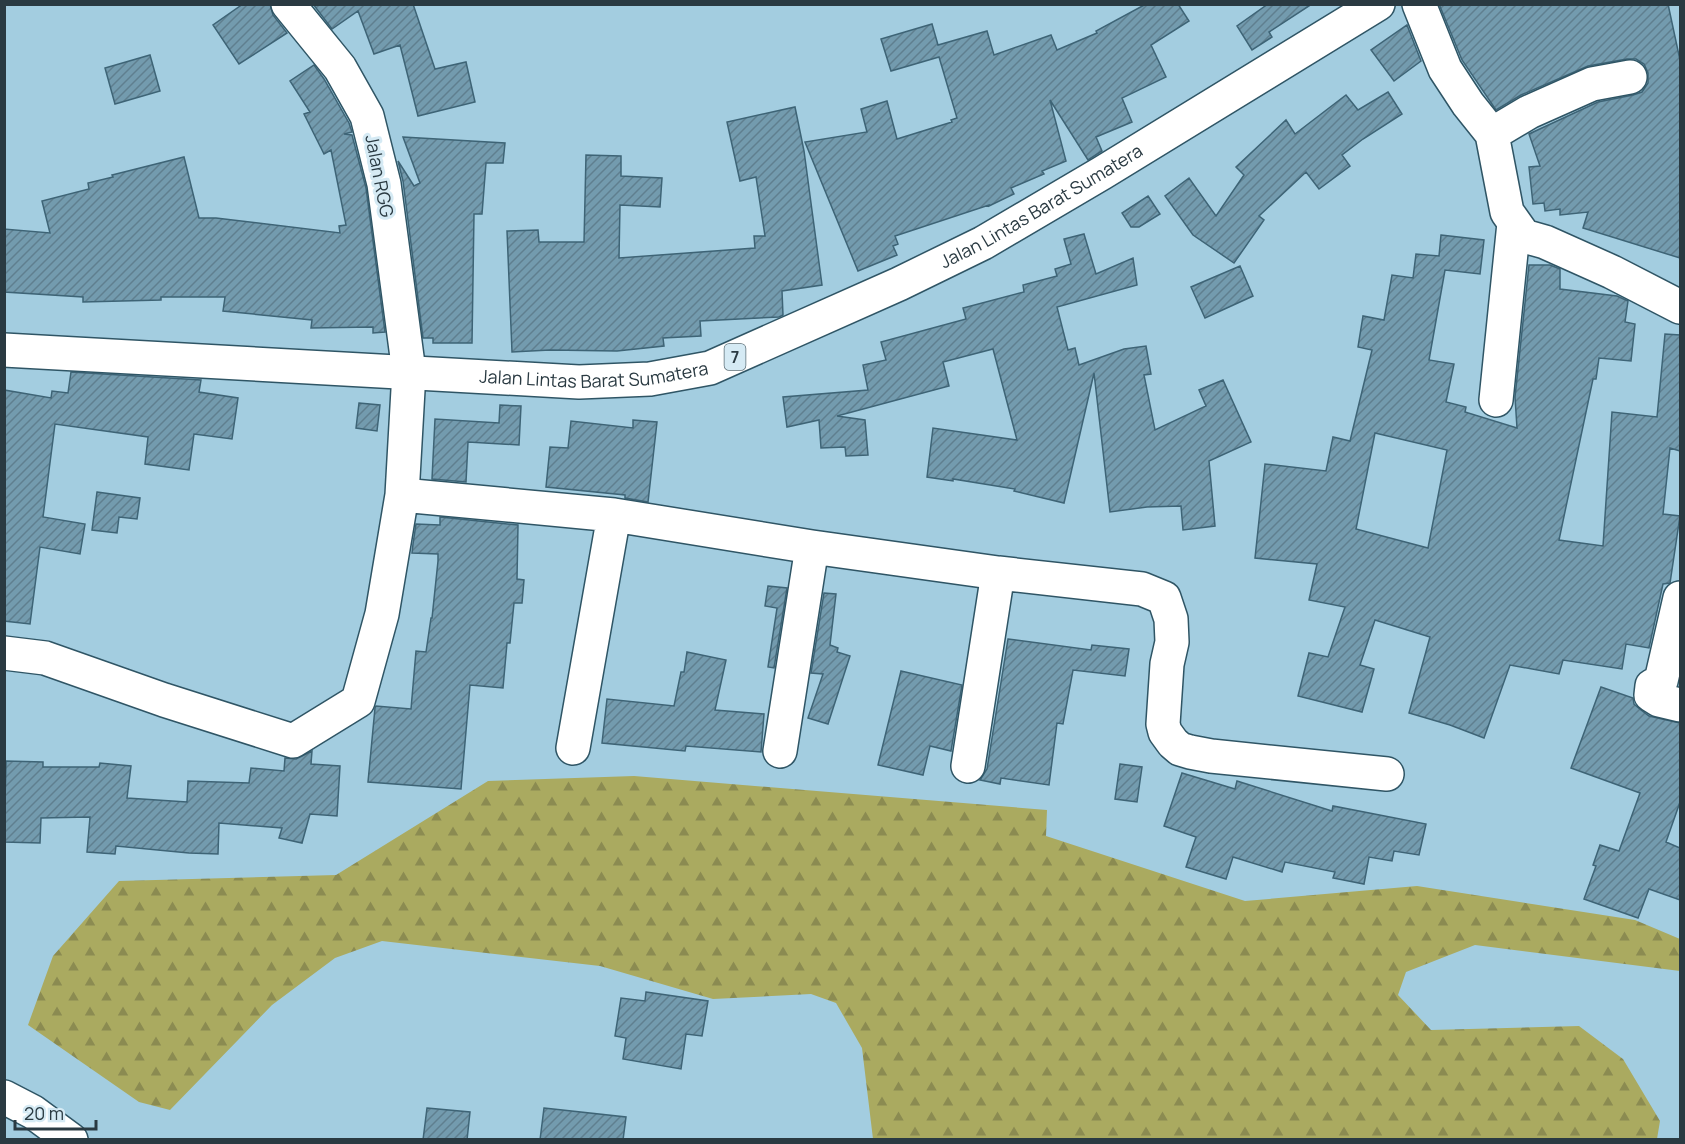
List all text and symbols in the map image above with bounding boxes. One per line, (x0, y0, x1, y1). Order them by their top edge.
street label: Jalan RGG (360, 132, 400, 219)
street label: Jalan Lintas Barat Sumatera (936, 138, 1147, 273)
road number: 7 (724, 344, 746, 370)
street label: Jalan Lintas Barat Sumatera (479, 356, 710, 393)
scale bar (15, 1093, 96, 1131)
text: 20 m (24, 1101, 64, 1125)

